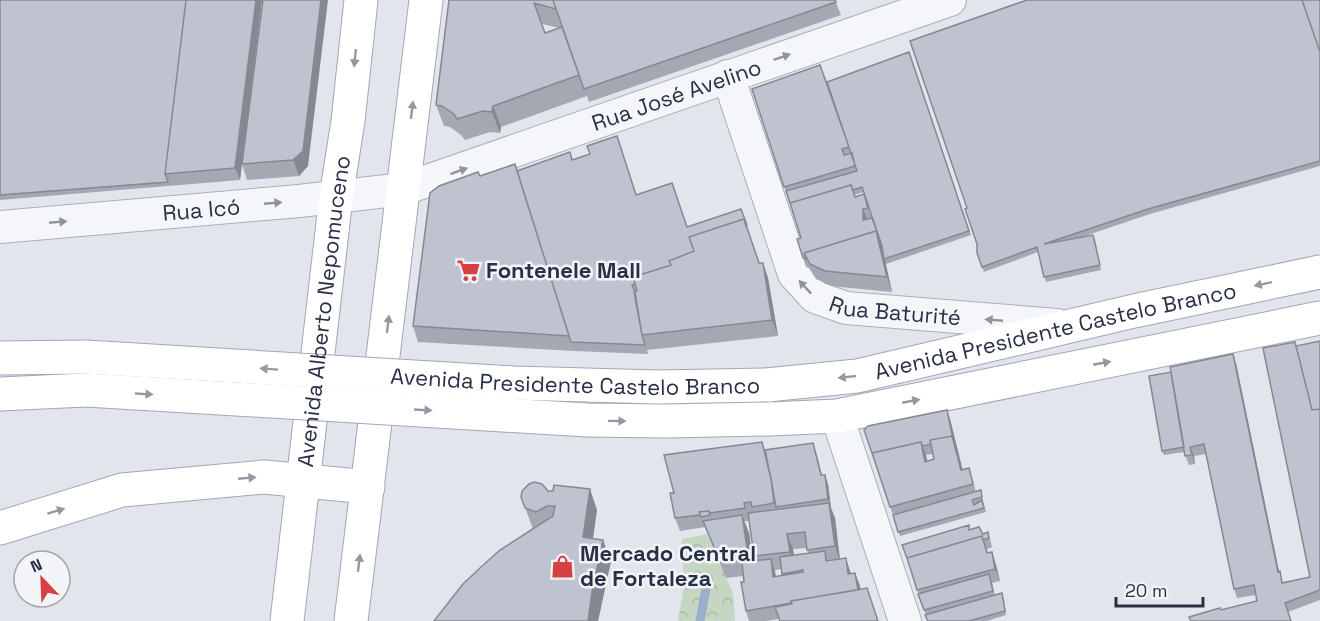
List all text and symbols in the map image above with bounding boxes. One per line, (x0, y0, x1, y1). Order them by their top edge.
one-way arrow (350, 49, 359, 68)
street label: Rua José Avelino (588, 52, 765, 137)
one-way arrow (773, 52, 791, 62)
one-way arrow (408, 101, 417, 120)
street label: Avenida Alberto Nepomuceno (291, 153, 356, 468)
one-way arrow (450, 165, 468, 175)
street label: Rua Icó (161, 192, 241, 227)
one-way arrow (264, 198, 283, 208)
one-way arrow (49, 217, 68, 227)
place label: Fontenele Mall (486, 256, 641, 284)
supermarket icon: Fontenele Mall (455, 257, 481, 283)
street label: Avenida Presidente Castelo Branco (872, 276, 1239, 385)
one-way arrow (799, 280, 813, 294)
one-way arrow (1253, 280, 1272, 289)
street label: Rua Baturité (825, 289, 962, 331)
one-way arrow (383, 315, 392, 334)
one-way arrow (984, 315, 1003, 325)
one-way arrow (1093, 358, 1112, 367)
street label: Avenida Presidente Castelo Branco (390, 362, 760, 401)
one-way arrow (259, 364, 278, 373)
one-way arrow (838, 372, 857, 382)
one-way arrow (135, 389, 154, 398)
one-way arrow (902, 396, 921, 405)
one-way arrow (413, 406, 432, 415)
one-way arrow (608, 416, 627, 425)
one-way arrow (238, 473, 257, 483)
one-way arrow (47, 506, 65, 515)
place label: Mercado Central de Fortaleza (580, 539, 756, 592)
north arrow (12, 549, 72, 609)
one-way arrow (354, 553, 363, 572)
shop icon: Mercado Central de Fortaleza (549, 553, 575, 579)
text: N (27, 554, 45, 577)
scale bar (1116, 570, 1203, 608)
text: 20 m (1125, 579, 1168, 602)

